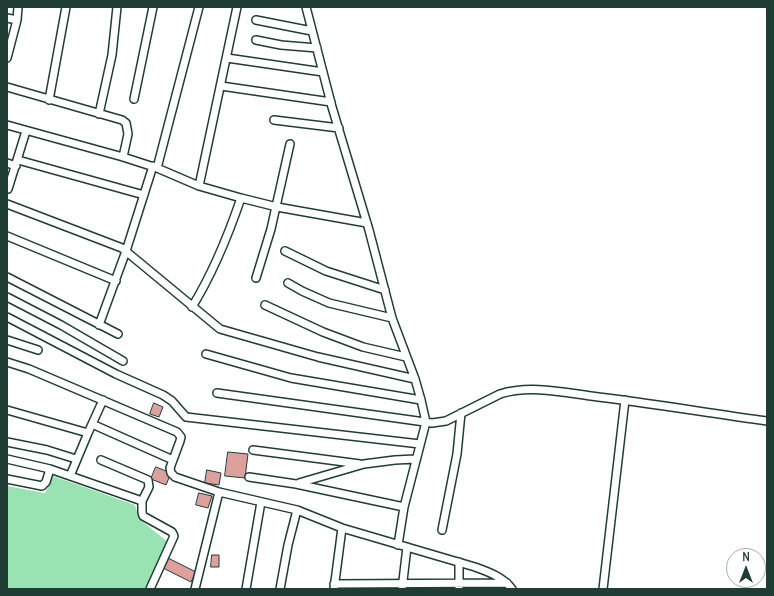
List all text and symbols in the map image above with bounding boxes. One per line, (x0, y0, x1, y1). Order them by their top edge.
north arrow (726, 548, 766, 588)
text: N (742, 550, 750, 564)

